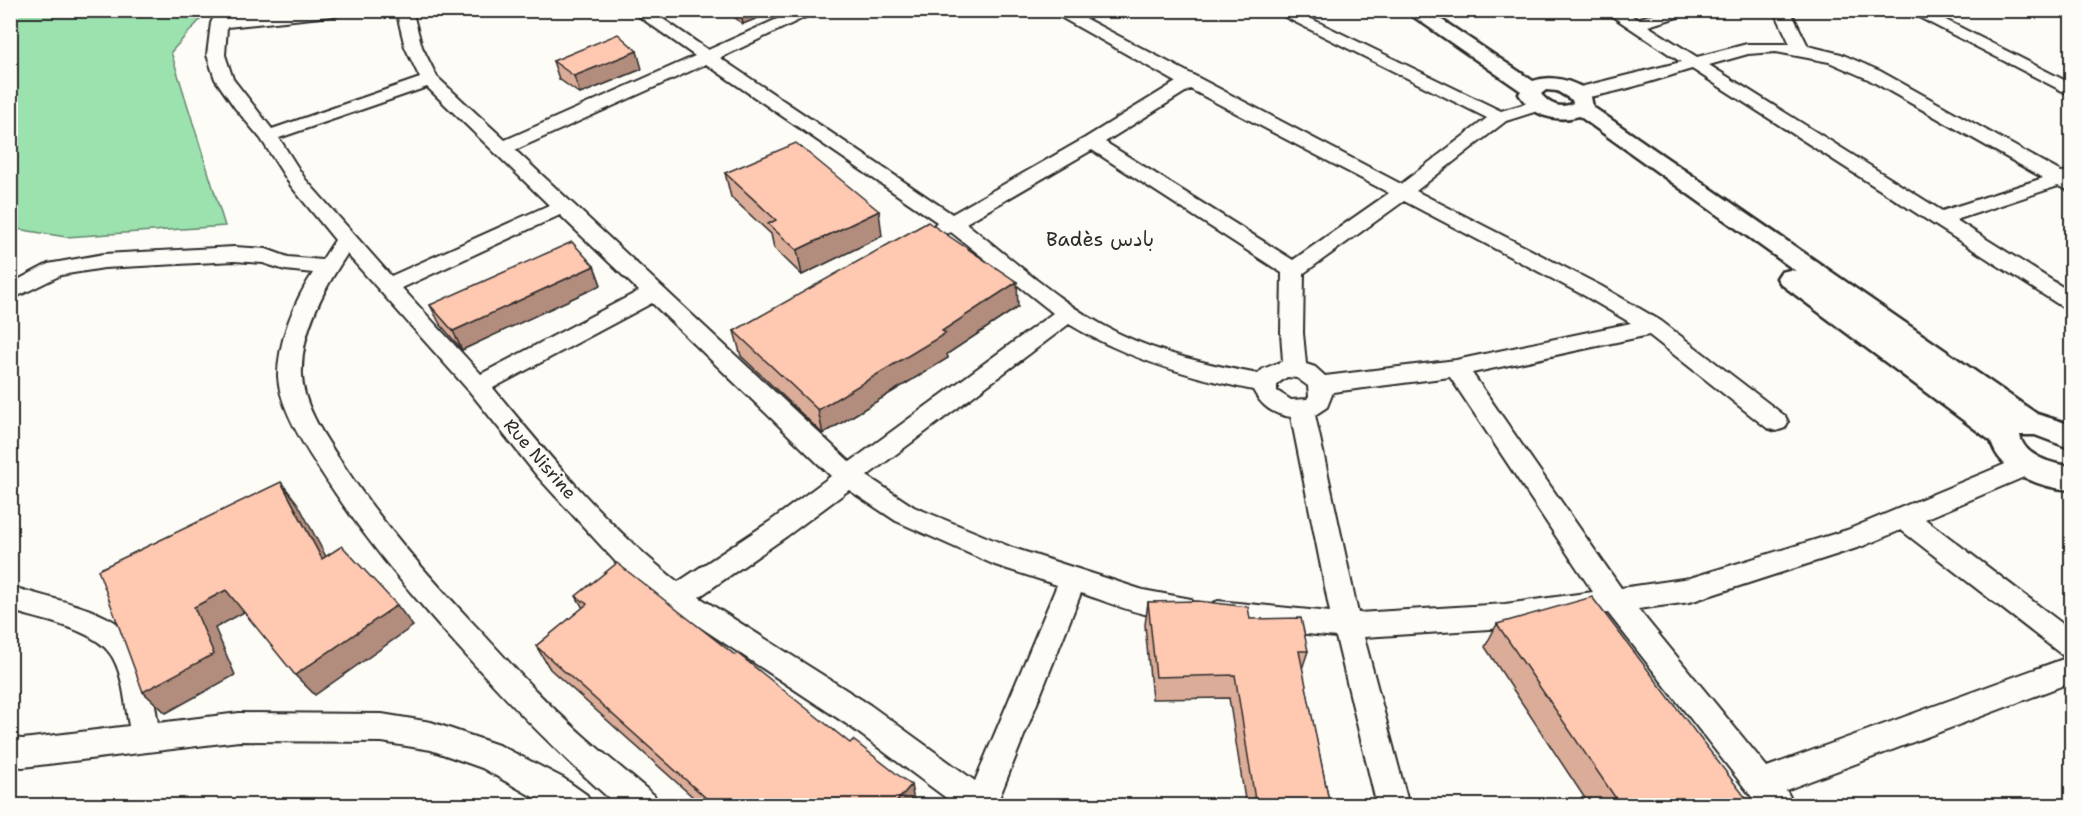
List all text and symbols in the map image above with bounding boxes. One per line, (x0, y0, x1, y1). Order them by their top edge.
district label: Badès بادس (1046, 226, 1154, 252)
street label: Rue Nisrine (498, 414, 582, 504)

